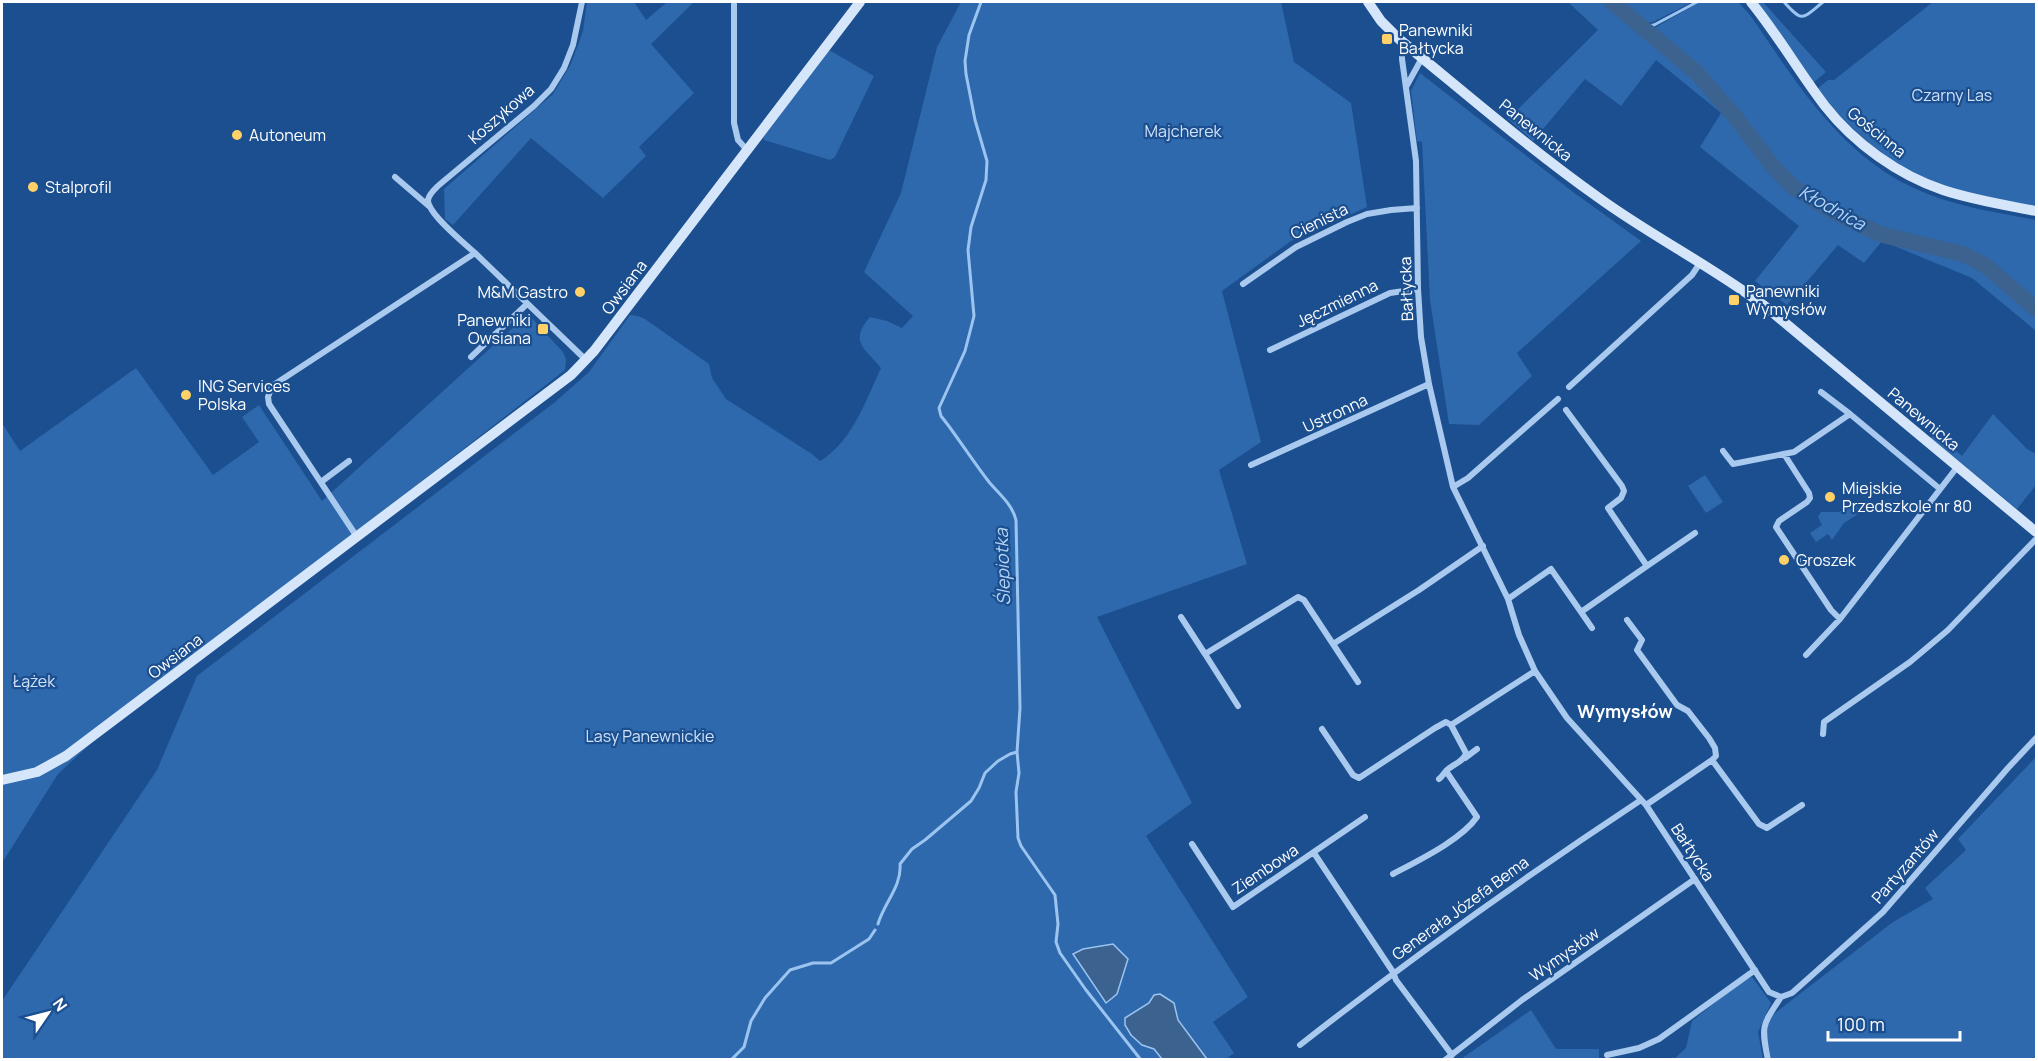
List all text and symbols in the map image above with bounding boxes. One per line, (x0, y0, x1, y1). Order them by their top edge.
place label: Panewniki Bałtycka (1399, 19, 1473, 59)
marker: Panewniki Bałtycka (1380, 32, 1394, 46)
street label: Koszykowa (463, 79, 539, 149)
park label: Czarny Las (1912, 84, 1992, 106)
street label: Panewnicka (1495, 94, 1577, 166)
street label: Gościnna (1843, 102, 1911, 162)
park label: Majcherek (1145, 120, 1223, 142)
place label: Autoneum (249, 124, 326, 146)
marker: Autoneum (230, 128, 244, 142)
place label: Stalprofil (45, 176, 112, 198)
water label: Kłodnica (1795, 179, 1871, 236)
marker: Stalprofil (26, 180, 40, 194)
street label: Cienista (1287, 198, 1351, 244)
street label: Owsiana (596, 255, 652, 319)
street label: Bałtycka (1394, 256, 1418, 322)
street label: Jęczmienna (1292, 274, 1382, 332)
place label: Panewniki Wymysłów (1746, 280, 1827, 320)
place label: M&M Gastro (477, 281, 568, 303)
marker: M&M Gastro (573, 285, 587, 299)
marker: Panewniki Wymysłów (1727, 293, 1741, 307)
place label: Panewniki Owsiana (457, 309, 531, 349)
marker: Panewniki Owsiana (536, 322, 550, 336)
place label: ING Services Polska (198, 375, 290, 415)
street label: Panewnicka (1883, 382, 1965, 456)
marker: ING Services Polska (179, 388, 193, 402)
street label: Ustronna (1299, 388, 1371, 438)
place label: Miejskie Przedszkole nr 80 (1842, 477, 1972, 517)
marker: Miejskie Przedszkole nr 80 (1823, 490, 1837, 504)
water label: Ślepiotka (989, 527, 1015, 606)
place label: Groszek (1796, 549, 1857, 571)
marker: Groszek (1777, 553, 1791, 567)
street label: Owsiana (143, 628, 207, 684)
park label: Łążek (13, 670, 56, 692)
district label: Wymysłów (1577, 699, 1673, 723)
park label: Lasy Panewnickie (586, 725, 714, 747)
street label: Bałtycka (1666, 819, 1720, 885)
street label: Partyzantów (1866, 824, 1944, 908)
street label: Ziembowa (1228, 839, 1302, 899)
street label: Generała Józefa Bema (1387, 851, 1533, 965)
street label: Wymysłów (1525, 922, 1603, 986)
north arrow (18, 983, 78, 1043)
text: N (48, 993, 73, 1015)
scale bar (1828, 1004, 1960, 1042)
text: 100 m (1837, 1012, 1885, 1036)

